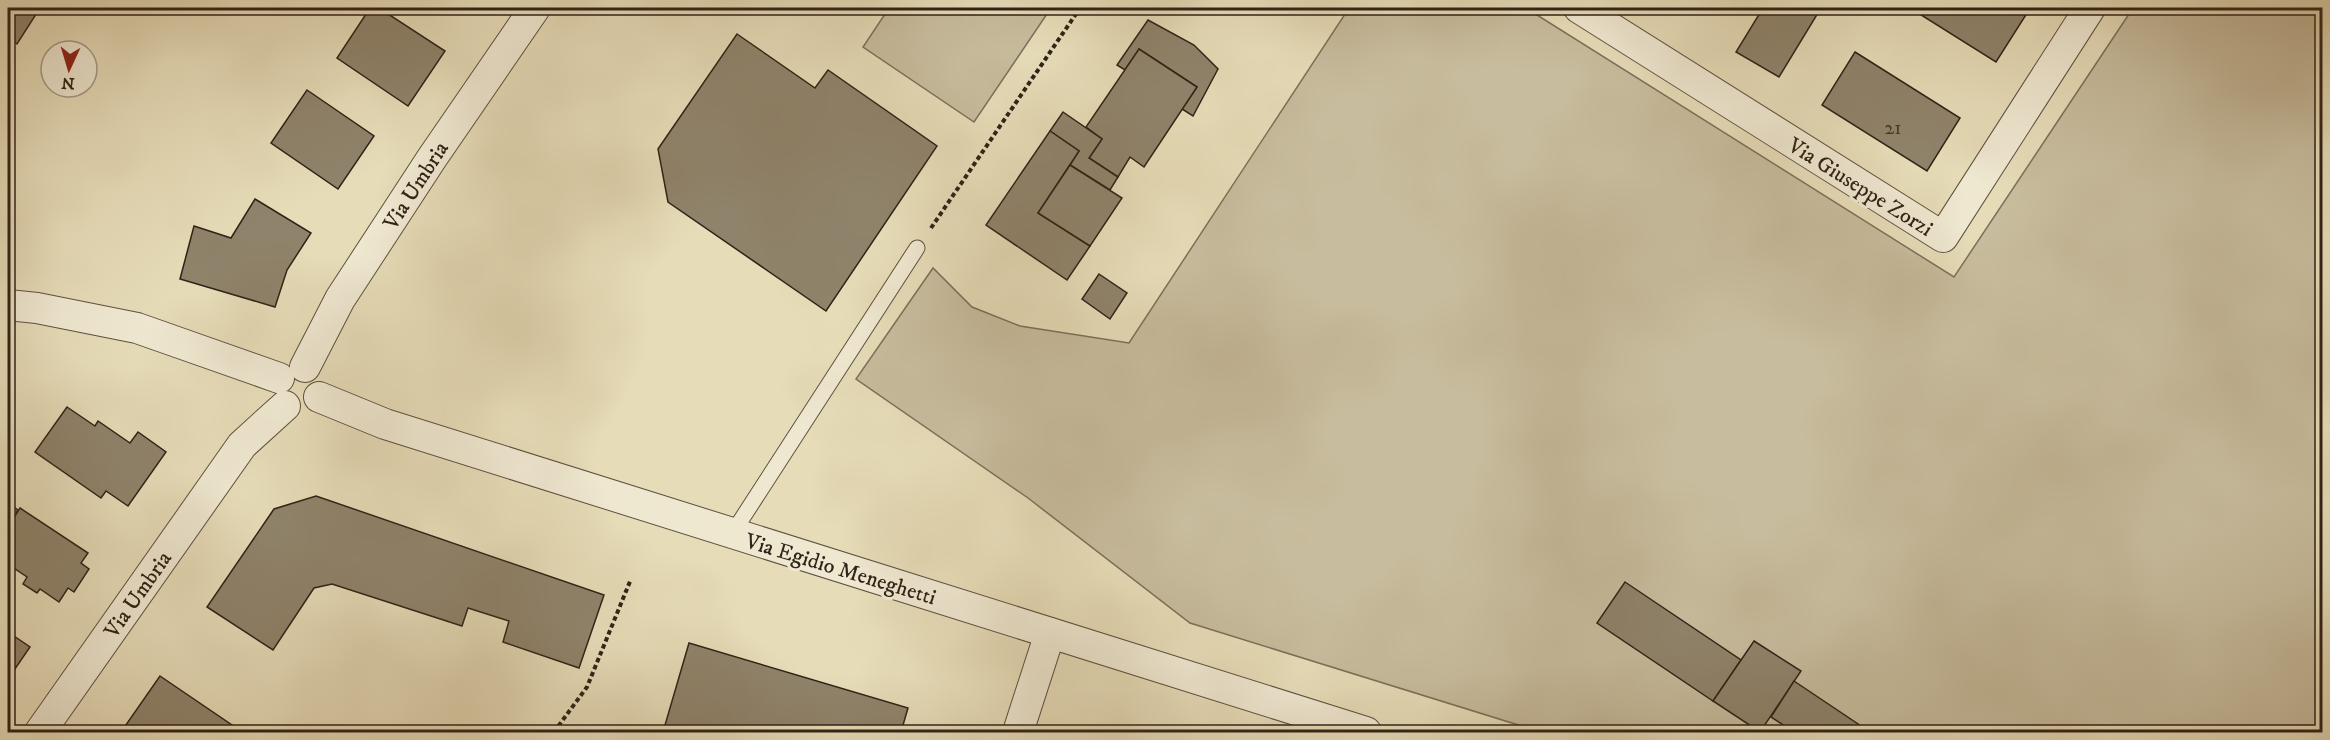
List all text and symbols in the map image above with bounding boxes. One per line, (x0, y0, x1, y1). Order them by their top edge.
north arrow (39, 39, 99, 99)
text: N (61, 73, 75, 93)
house number: 21 (1884, 116, 1902, 141)
street label: Via Giuseppe Zorzi (1782, 131, 1938, 243)
street label: Via Umbria (377, 136, 455, 236)
street label: Via Egidio Meneghetti (741, 527, 939, 611)
street label: Via Umbria (98, 546, 178, 644)

